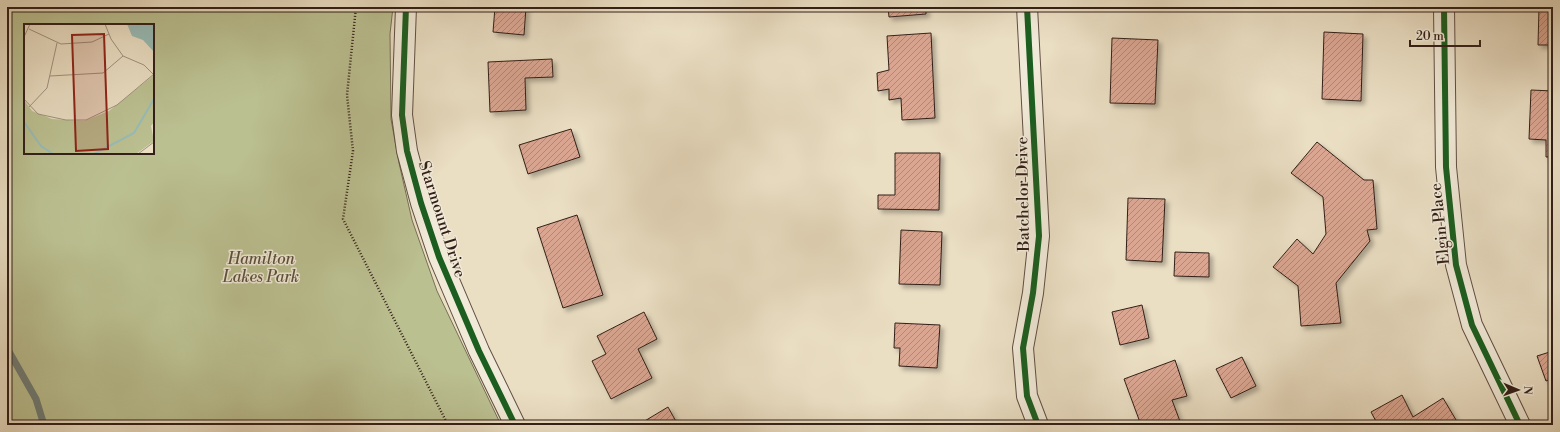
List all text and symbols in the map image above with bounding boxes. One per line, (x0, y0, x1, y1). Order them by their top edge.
scale bar (1410, 22, 1480, 48)
inset map (24, 24, 154, 154)
text: 20 m (1416, 29, 1444, 44)
street label: Batchelor Drive (1012, 136, 1034, 253)
street label: Starmount Drive (414, 158, 470, 280)
street label: Elgin Place (1426, 182, 1454, 266)
park label: Hamilton Lakes Park (222, 249, 299, 287)
north arrow (1498, 370, 1538, 410)
text: N (1520, 386, 1534, 395)

